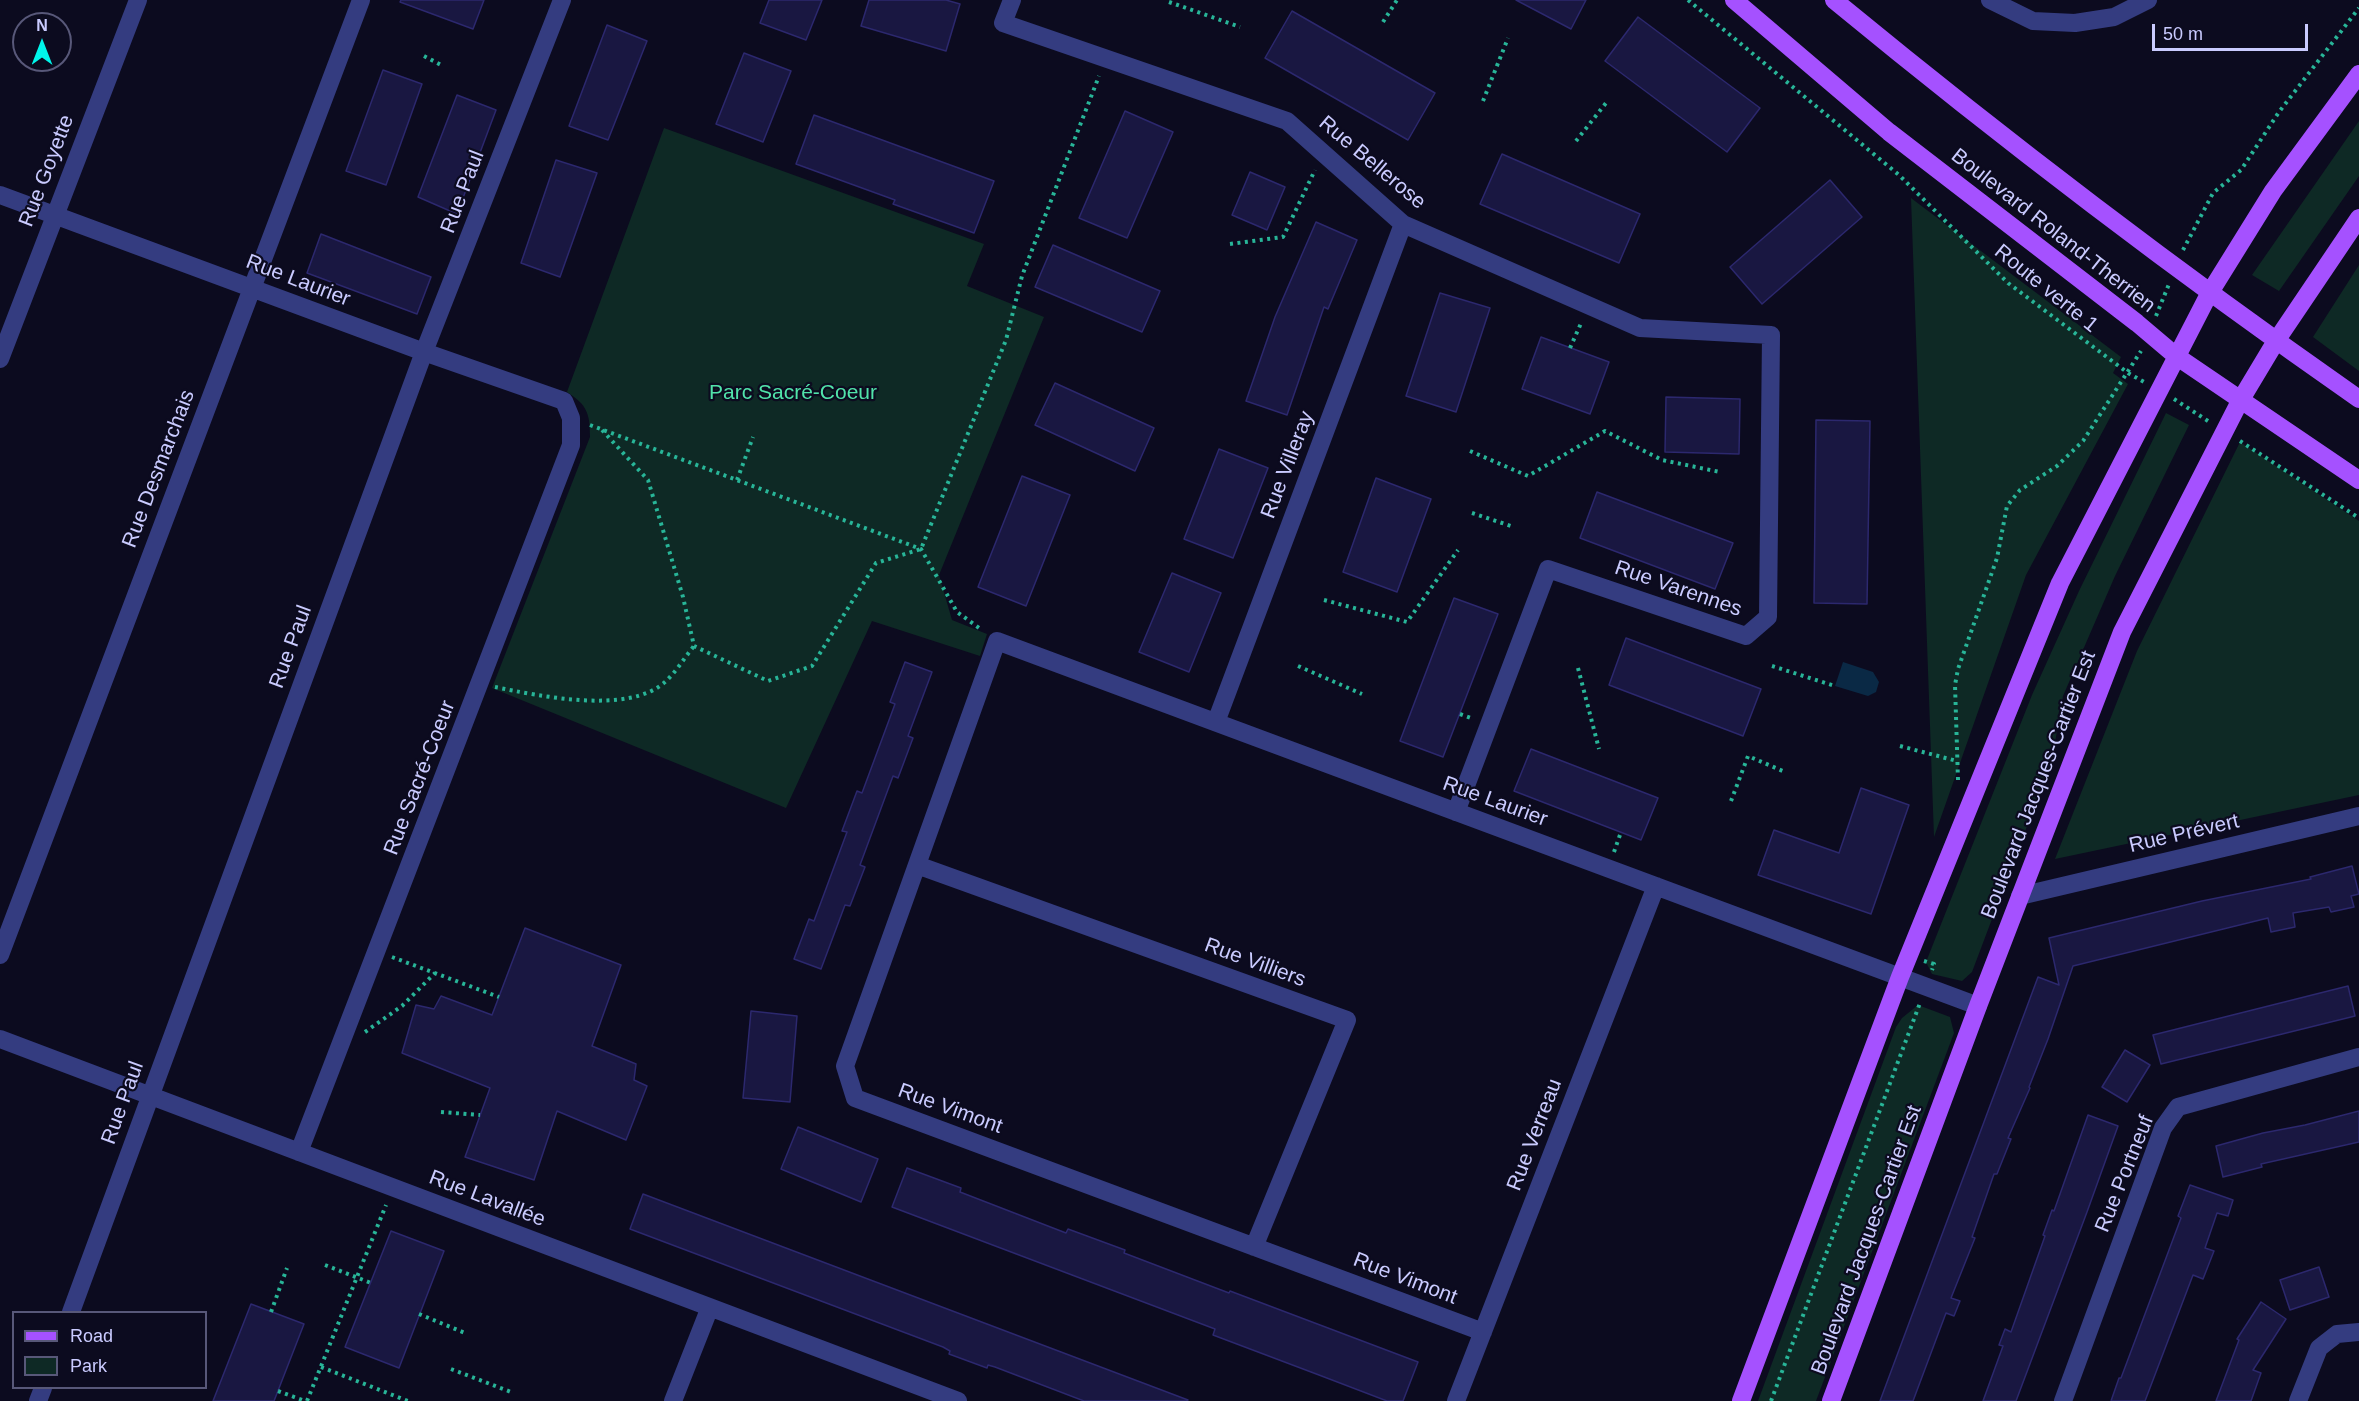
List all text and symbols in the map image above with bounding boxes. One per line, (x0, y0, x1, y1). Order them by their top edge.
north arrow (12, 12, 72, 72)
scale bar (2155, 12, 2311, 50)
text: N (36, 17, 48, 34)
text: 50 m (2163, 24, 2203, 44)
street label: Rue Goyette (14, 111, 80, 231)
street label: Rue Bellerose (1313, 111, 1431, 215)
street label: Boulevard Roland-Therrien (1946, 143, 2160, 319)
street label: Rue Paul (436, 147, 490, 237)
street label: Route verte 1 (1989, 240, 2103, 338)
street label: Rue Laurier (242, 250, 354, 312)
park label: Parc Sacré-Coeur (709, 380, 877, 406)
street label: Rue Desmarchais (117, 387, 201, 551)
street label: Rue Villeray (1256, 408, 1320, 522)
street label: Rue Varennes (1611, 555, 1745, 623)
street label: Rue Paul (264, 602, 318, 692)
street label: Boulevard Jacques-Cartier Est (1976, 648, 2102, 922)
street label: Rue Sacré-Coeur (379, 697, 461, 859)
street label: Rue Laurier (1439, 771, 1551, 833)
street label: Rue Prévert (2127, 809, 2241, 859)
street label: Rue Villiers (1201, 933, 1309, 993)
street label: Rue Paul (96, 1058, 150, 1148)
street label: Rue Verreau (1502, 1075, 1568, 1195)
street label: Rue Vimont (894, 1078, 1006, 1140)
street label: Boulevard Jacques-Cartier Est (1806, 1102, 1928, 1378)
street label: Rue Portneuf (2090, 1112, 2160, 1236)
street label: Rue Lavallée (425, 1165, 549, 1233)
street label: Rue Vimont (1349, 1248, 1461, 1310)
legend (12, 1311, 207, 1389)
text: Road (70, 1326, 113, 1346)
text: Park (70, 1356, 107, 1376)

